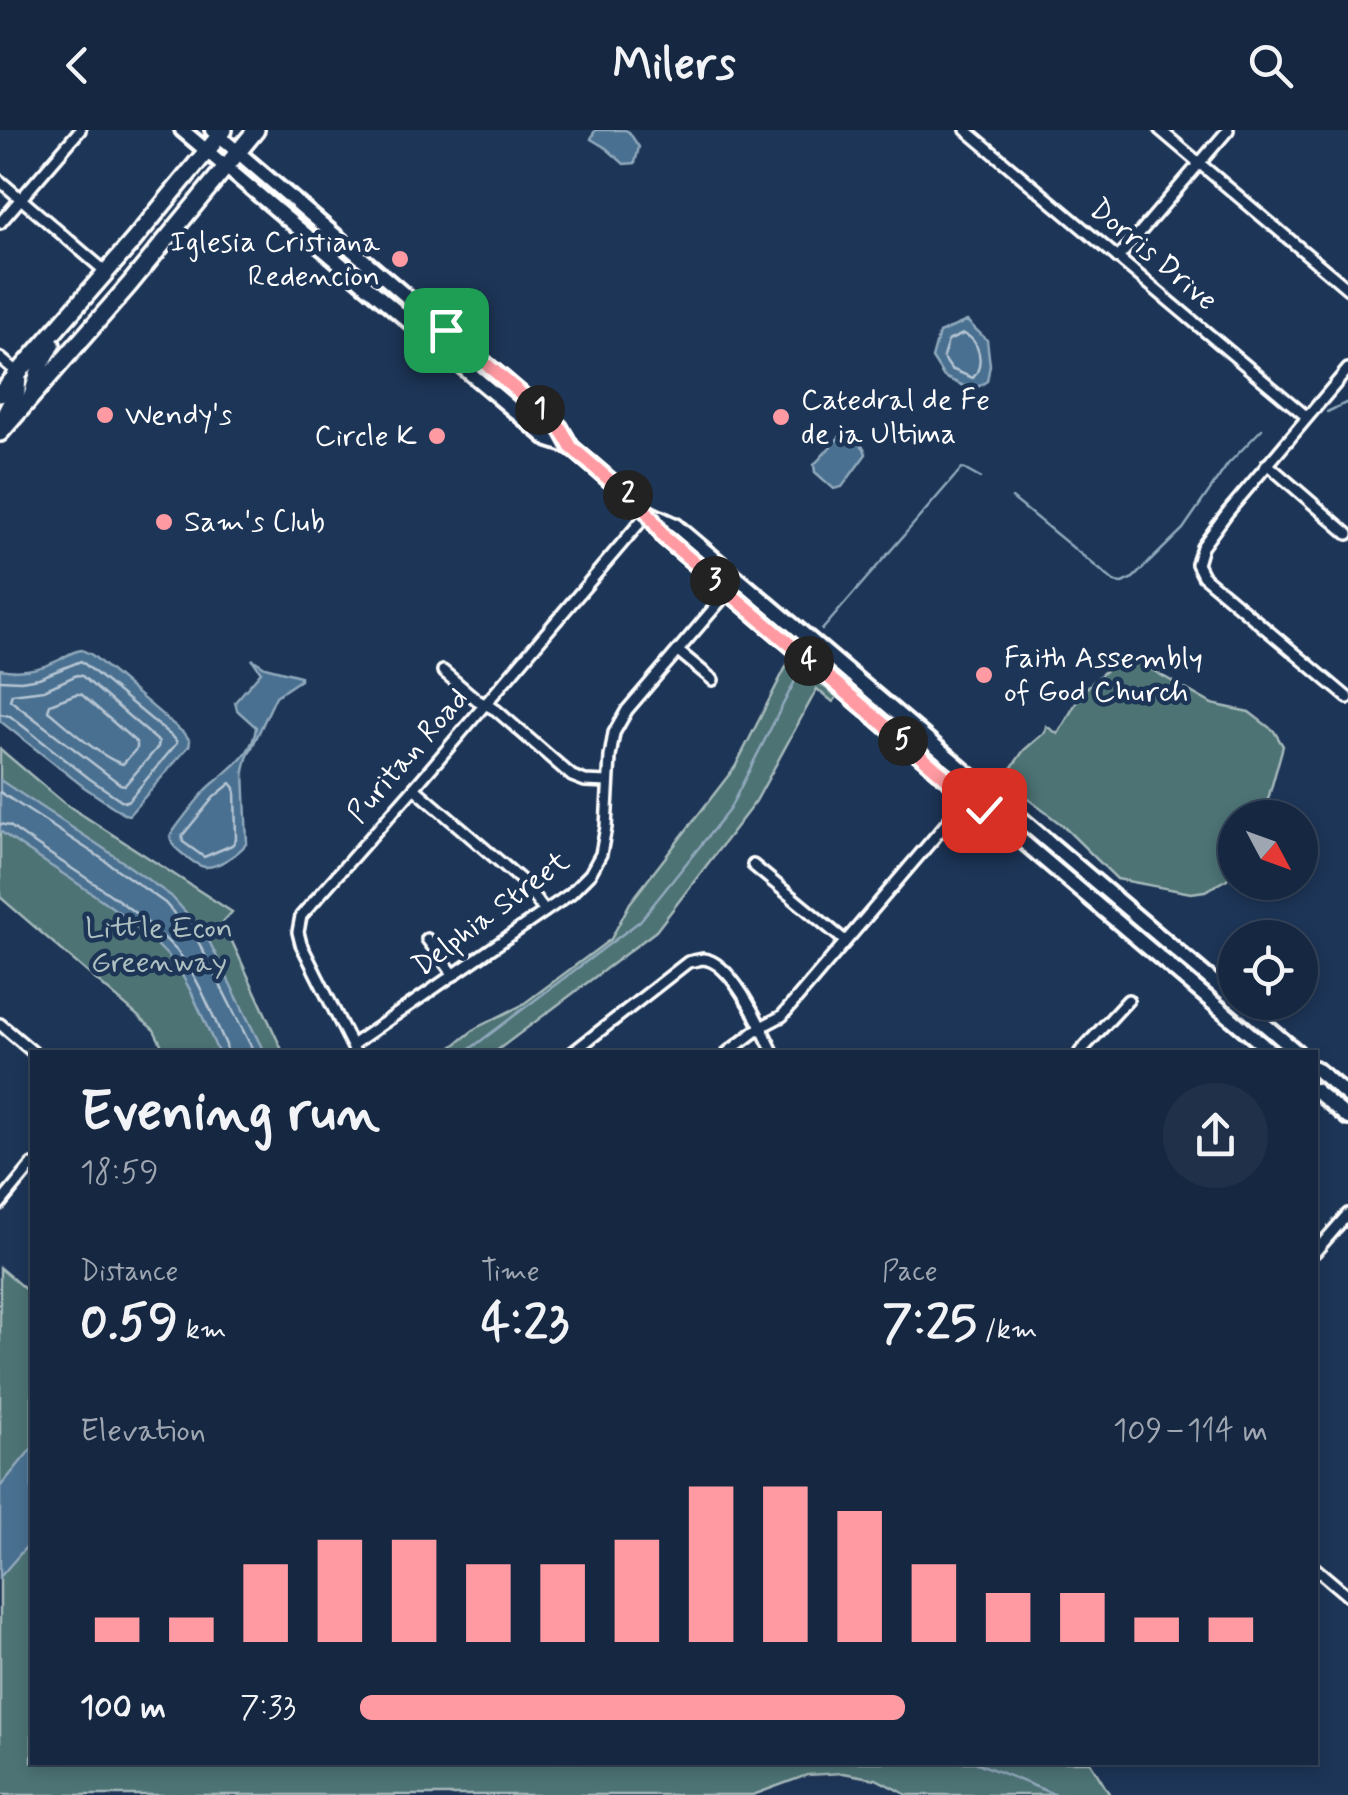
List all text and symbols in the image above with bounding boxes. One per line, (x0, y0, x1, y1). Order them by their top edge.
text: Milers (612, 36, 736, 95)
icon: back (50, 38, 105, 93)
icon: search (1243, 38, 1298, 93)
street label: Dorris Drive (1081, 190, 1225, 320)
place label: Iglesia Cristiana Redencion (170, 223, 381, 296)
marker: Iglesia Cristiana Redencion (389, 248, 411, 270)
pin (404, 288, 489, 373)
icon: arrive (419, 303, 474, 358)
place label: Catedral de Fe de ia Ultima (801, 381, 990, 454)
pin: 1 (515, 385, 565, 435)
text: 1 (534, 391, 546, 428)
place label: Wendy's (125, 396, 232, 435)
marker: Wendy's (94, 404, 116, 426)
marker: Catedral de Fe de ia Ultima (770, 406, 792, 428)
place label: Circle K (314, 417, 417, 456)
marker: Circle K (426, 425, 448, 447)
pin: 2 (603, 470, 653, 520)
text: 2 (621, 476, 635, 513)
place label: Sam's Club (184, 503, 325, 542)
marker: Sam's Club (153, 511, 175, 533)
pin: 3 (690, 556, 740, 606)
text: 3 (709, 562, 721, 599)
pin: 4 (784, 636, 834, 686)
place label: Faith Assembly of God Church (1004, 639, 1203, 712)
text: 4 (801, 642, 817, 679)
marker: Faith Assembly of God Church (973, 664, 995, 686)
street label: Puritan Road (339, 680, 477, 832)
pin: 5 (878, 716, 928, 766)
text: 5 (895, 722, 911, 759)
pin (942, 768, 1027, 853)
icon: check (957, 783, 1012, 838)
north arrow (1218, 800, 1318, 900)
map controls (1218, 800, 1318, 1020)
street label: Delphia Street (405, 842, 578, 986)
park label: Little Econ Greenway (85, 909, 233, 982)
button: locate (1218, 920, 1318, 1020)
text: Evening run (80, 1078, 380, 1150)
button: share (1163, 1083, 1268, 1188)
text: 18:59 (80, 1152, 159, 1194)
text: Distance (80, 1254, 178, 1291)
text: Time (481, 1254, 540, 1291)
text: Pace (882, 1254, 938, 1291)
text: 0.59 (80, 1291, 178, 1357)
text: 4:23 (481, 1291, 569, 1357)
text: 7:25 (882, 1291, 977, 1357)
text: km (178, 1312, 227, 1349)
text: /km (977, 1312, 1037, 1349)
text: Elevation (80, 1410, 206, 1452)
text: 109–114 m (1113, 1410, 1268, 1452)
text: 100 m (80, 1687, 166, 1729)
text: 7:33 (240, 1687, 296, 1729)

